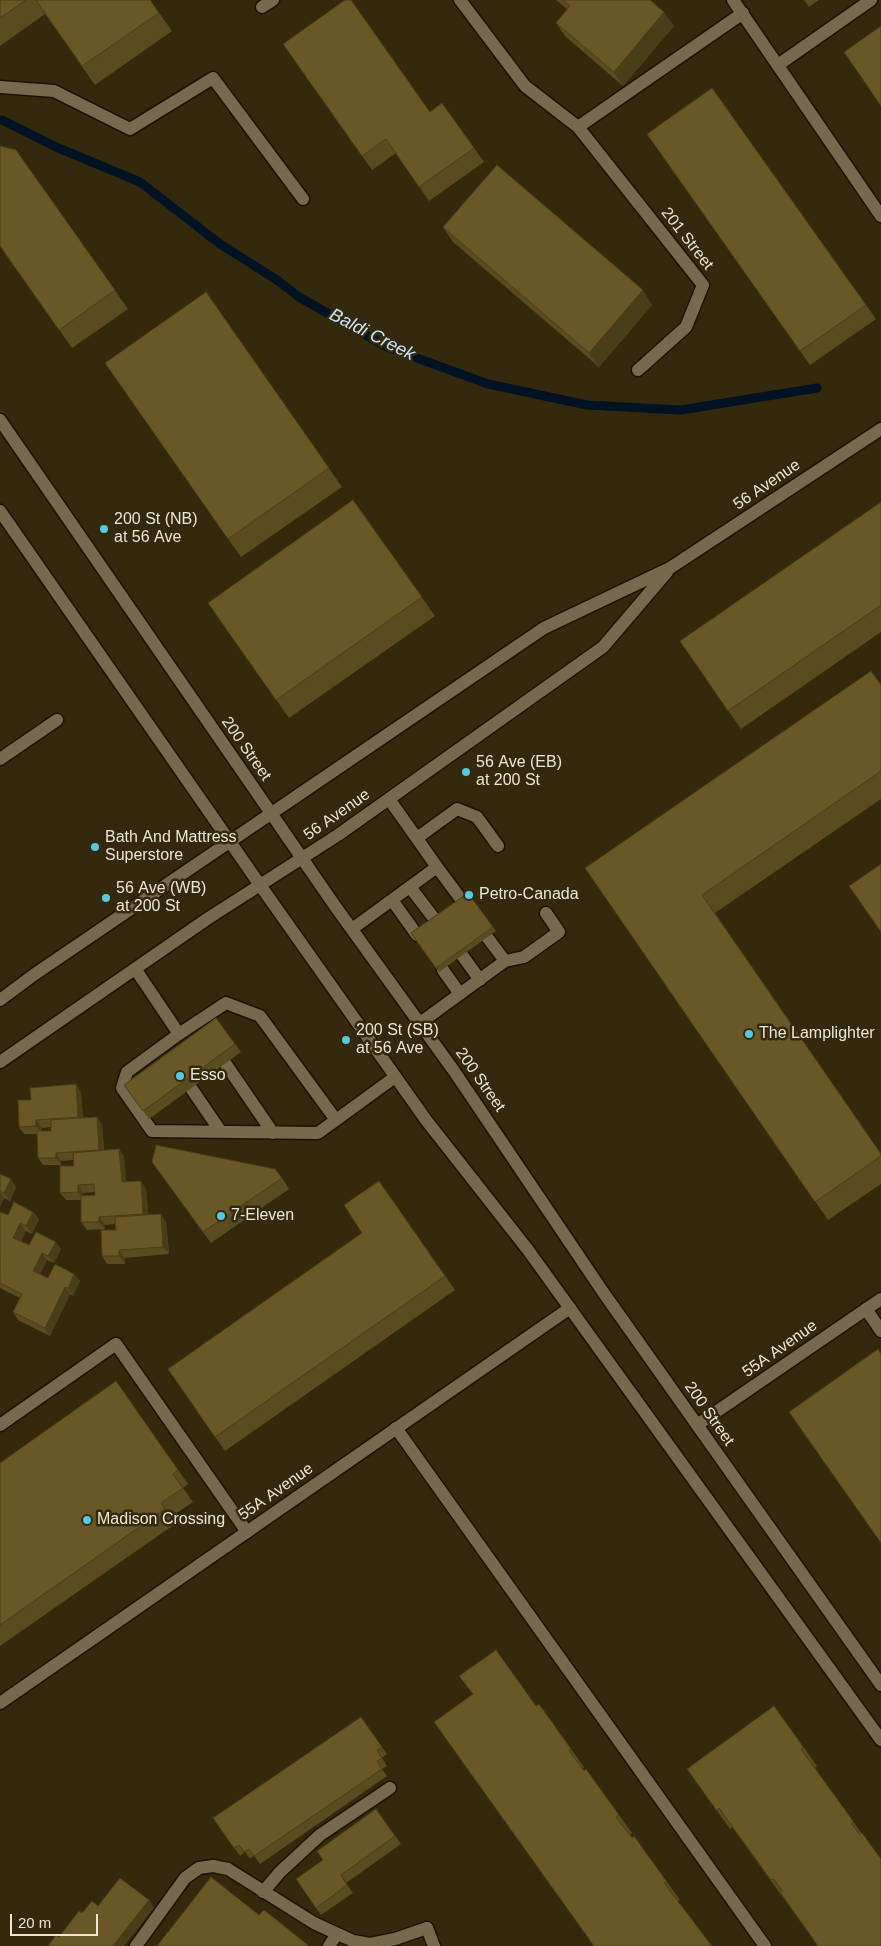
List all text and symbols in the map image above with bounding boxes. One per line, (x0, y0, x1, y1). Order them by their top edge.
street label: 201 Street (657, 204, 717, 274)
water label: Baldi Creek (326, 304, 418, 366)
street label: 56 Avenue (730, 456, 804, 514)
place label: 200 St (NB) at 56 Ave (114, 510, 198, 548)
marker: 200 St (NB) at 56 Ave (98, 523, 110, 535)
street label: 200 Street (217, 713, 275, 785)
place label: 56 Ave (EB) at 200 St (476, 753, 562, 791)
marker: 56 Ave (EB) at 200 St (460, 766, 472, 778)
street label: 56 Avenue (300, 785, 374, 845)
place label: Bath And Mattress Superstore (105, 828, 237, 866)
marker: Bath And Mattress Superstore (89, 841, 101, 853)
place label: 56 Ave (WB) at 200 St (116, 879, 206, 917)
place label: Petro-Canada (479, 885, 579, 905)
marker: Petro-Canada (463, 889, 475, 901)
marker: 56 Ave (WB) at 200 St (100, 892, 112, 904)
place label: 200 St (SB) at 56 Ave (356, 1021, 439, 1059)
place label: The Lamplighter (759, 1024, 875, 1044)
marker: The Lamplighter (743, 1028, 755, 1040)
marker: 200 St (SB) at 56 Ave (340, 1034, 352, 1046)
street label: 200 Street (451, 1044, 509, 1116)
place label: Esso (190, 1066, 226, 1086)
marker: Esso (174, 1070, 186, 1082)
place label: 7-Eleven (231, 1206, 294, 1226)
marker: 7-Eleven (215, 1210, 227, 1222)
street label: 55A Avenue (739, 1316, 821, 1382)
street label: 200 Street (680, 1378, 738, 1450)
street label: 55A Avenue (235, 1459, 317, 1525)
place label: Madison Crossing (97, 1510, 225, 1530)
marker: Madison Crossing (81, 1514, 93, 1526)
scale bar (12, 1904, 100, 1936)
text: 20 m (18, 1914, 51, 1931)

